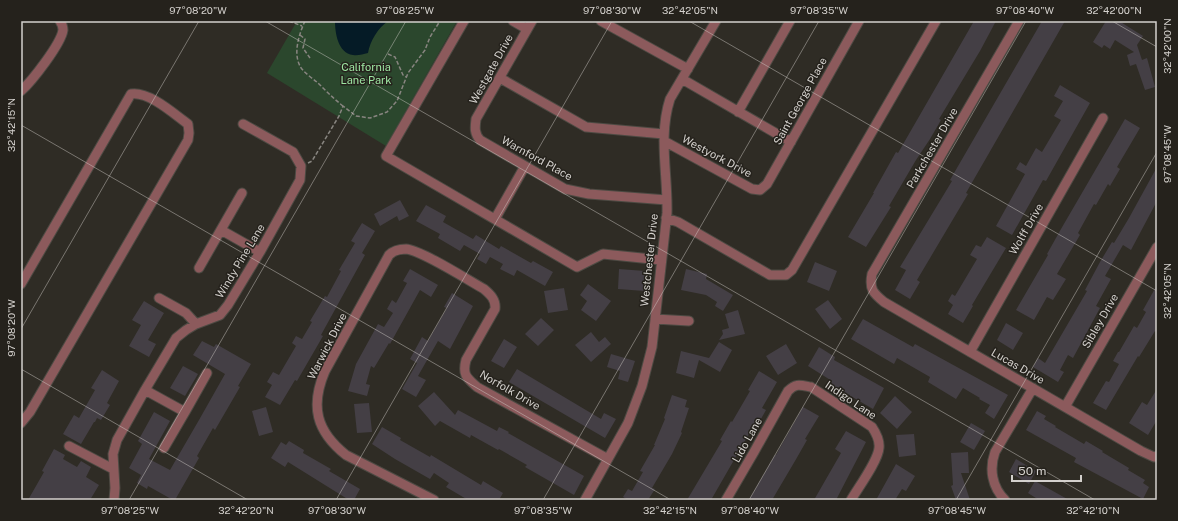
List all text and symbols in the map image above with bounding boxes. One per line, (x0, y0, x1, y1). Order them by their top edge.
text: 97°08'20"W (169, 4, 227, 16)
text: 97°08'25"W (376, 4, 434, 16)
text: 97°08'30"W (583, 4, 641, 16)
text: 32°42'05"N (662, 4, 718, 16)
text: 97°08'35"W (790, 4, 849, 16)
text: 97°08'40"W (996, 4, 1054, 16)
text: 32°42'00"N (1086, 4, 1142, 16)
text: 32°42'00"N (1161, 18, 1173, 74)
street label: Westgate Drive (467, 32, 515, 106)
street label: Saint George Place (771, 55, 829, 147)
park label: California Lane Park (341, 61, 391, 86)
text: 32°42'15"N (5, 98, 17, 152)
street label: Parkchester Drive (904, 106, 960, 190)
text: 97°08'45"W (1161, 124, 1173, 183)
street label: Westyork Drive (680, 133, 754, 179)
street label: Warnford Place (500, 134, 574, 182)
street label: Wolff Drive (1007, 201, 1045, 257)
street label: Westchester Drive (638, 213, 660, 307)
street label: Windy Pine Lane (213, 222, 267, 300)
text: 32°42'05"N (1161, 263, 1173, 319)
street label: Sibley Drive (1080, 292, 1120, 350)
text: 97°08'20"W (5, 299, 17, 357)
street label: Warwick Drive (305, 311, 349, 381)
street label: Lucas Drive (989, 346, 1047, 386)
street label: Norfolk Drive (478, 368, 542, 412)
street label: Indigo Lane (823, 378, 879, 422)
street label: Lido Lane (730, 416, 764, 464)
scale bar (1012, 457, 1081, 483)
text: 50 m (1018, 464, 1046, 478)
text: 97°08'25"W (101, 504, 159, 516)
text: 32°42'20"N (218, 504, 274, 516)
text: 97°08'30"W (308, 504, 366, 516)
text: 97°08'35"W (514, 504, 573, 516)
text: 32°42'15"N (643, 504, 697, 516)
text: 97°08'40"W (721, 504, 779, 516)
text: 97°08'45"W (928, 504, 987, 516)
text: 32°42'10"N (1066, 504, 1120, 516)

